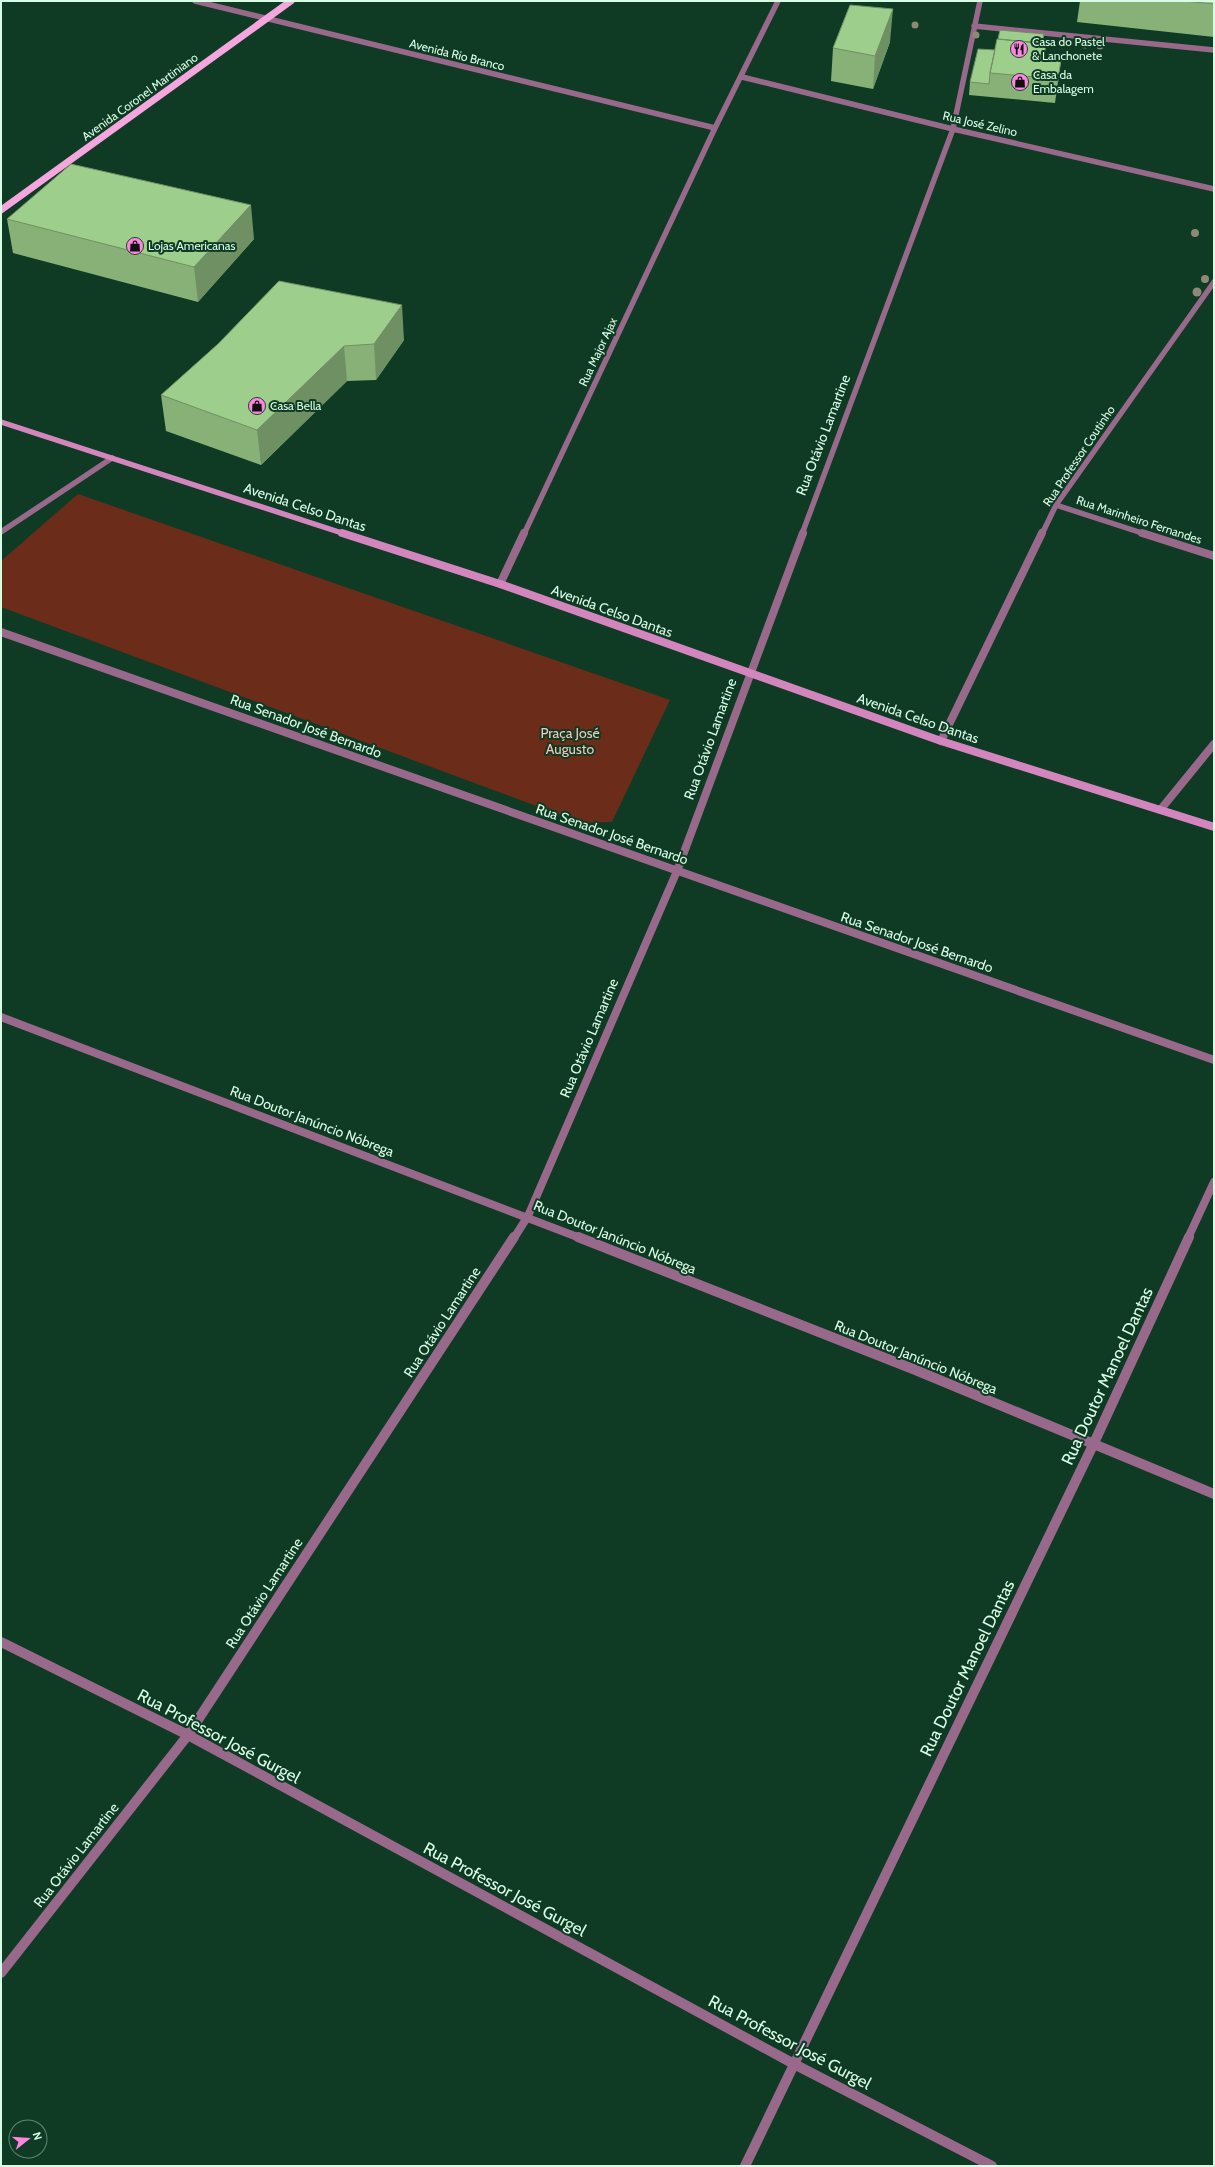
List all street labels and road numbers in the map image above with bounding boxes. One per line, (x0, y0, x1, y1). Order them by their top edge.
street label: Avenida Rio Branco (408, 35, 507, 74)
street label: Avenida Coronel Martiniano (79, 49, 201, 144)
street label: Rua José Zelino (941, 108, 1019, 139)
street label: Rua Major Ajax (575, 315, 620, 389)
street label: Rua Otávio Lamartine (792, 372, 854, 498)
street label: Rua Professor Coutinho (1039, 402, 1118, 509)
street label: Avenida Celso Dantas (241, 479, 369, 535)
street label: Rua Marinheiro Fernandes (1075, 492, 1204, 547)
street label: Avenida Celso Dantas (549, 581, 675, 641)
street label: Rua Otávio Lamartine (680, 676, 740, 802)
street label: Avenida Celso Dantas (855, 689, 982, 747)
street label: Rua Senador José Bernardo (228, 690, 384, 762)
street label: Rua Senador José Bernardo (534, 799, 691, 869)
street label: Rua Senador José Bernardo (839, 907, 996, 977)
street label: Rua Otávio Lamartine (556, 976, 622, 1100)
street label: Rua Doutor Janúncio Nóbrega (228, 1081, 397, 1161)
street label: Rua Doutor Janúncio Nóbrega (531, 1196, 699, 1278)
street label: Rua Otávio Lamartine (400, 1263, 484, 1381)
street label: Rua Doutor Manoel Dantas (1057, 1284, 1157, 1468)
street label: Rua Doutor Janúncio Nóbrega (832, 1316, 1000, 1398)
street label: Rua Otávio Lamartine (222, 1534, 306, 1652)
street label: Rua Doutor Manoel Dantas (916, 1577, 1018, 1759)
street label: Rua Professor José Gurgel (134, 1685, 304, 1787)
street label: Rua Otávio Lamartine (30, 1799, 122, 1911)
street label: Rua Professor José Gurgel (420, 1838, 590, 1940)
street label: Rua Professor José Gurgel (705, 1991, 875, 2093)

